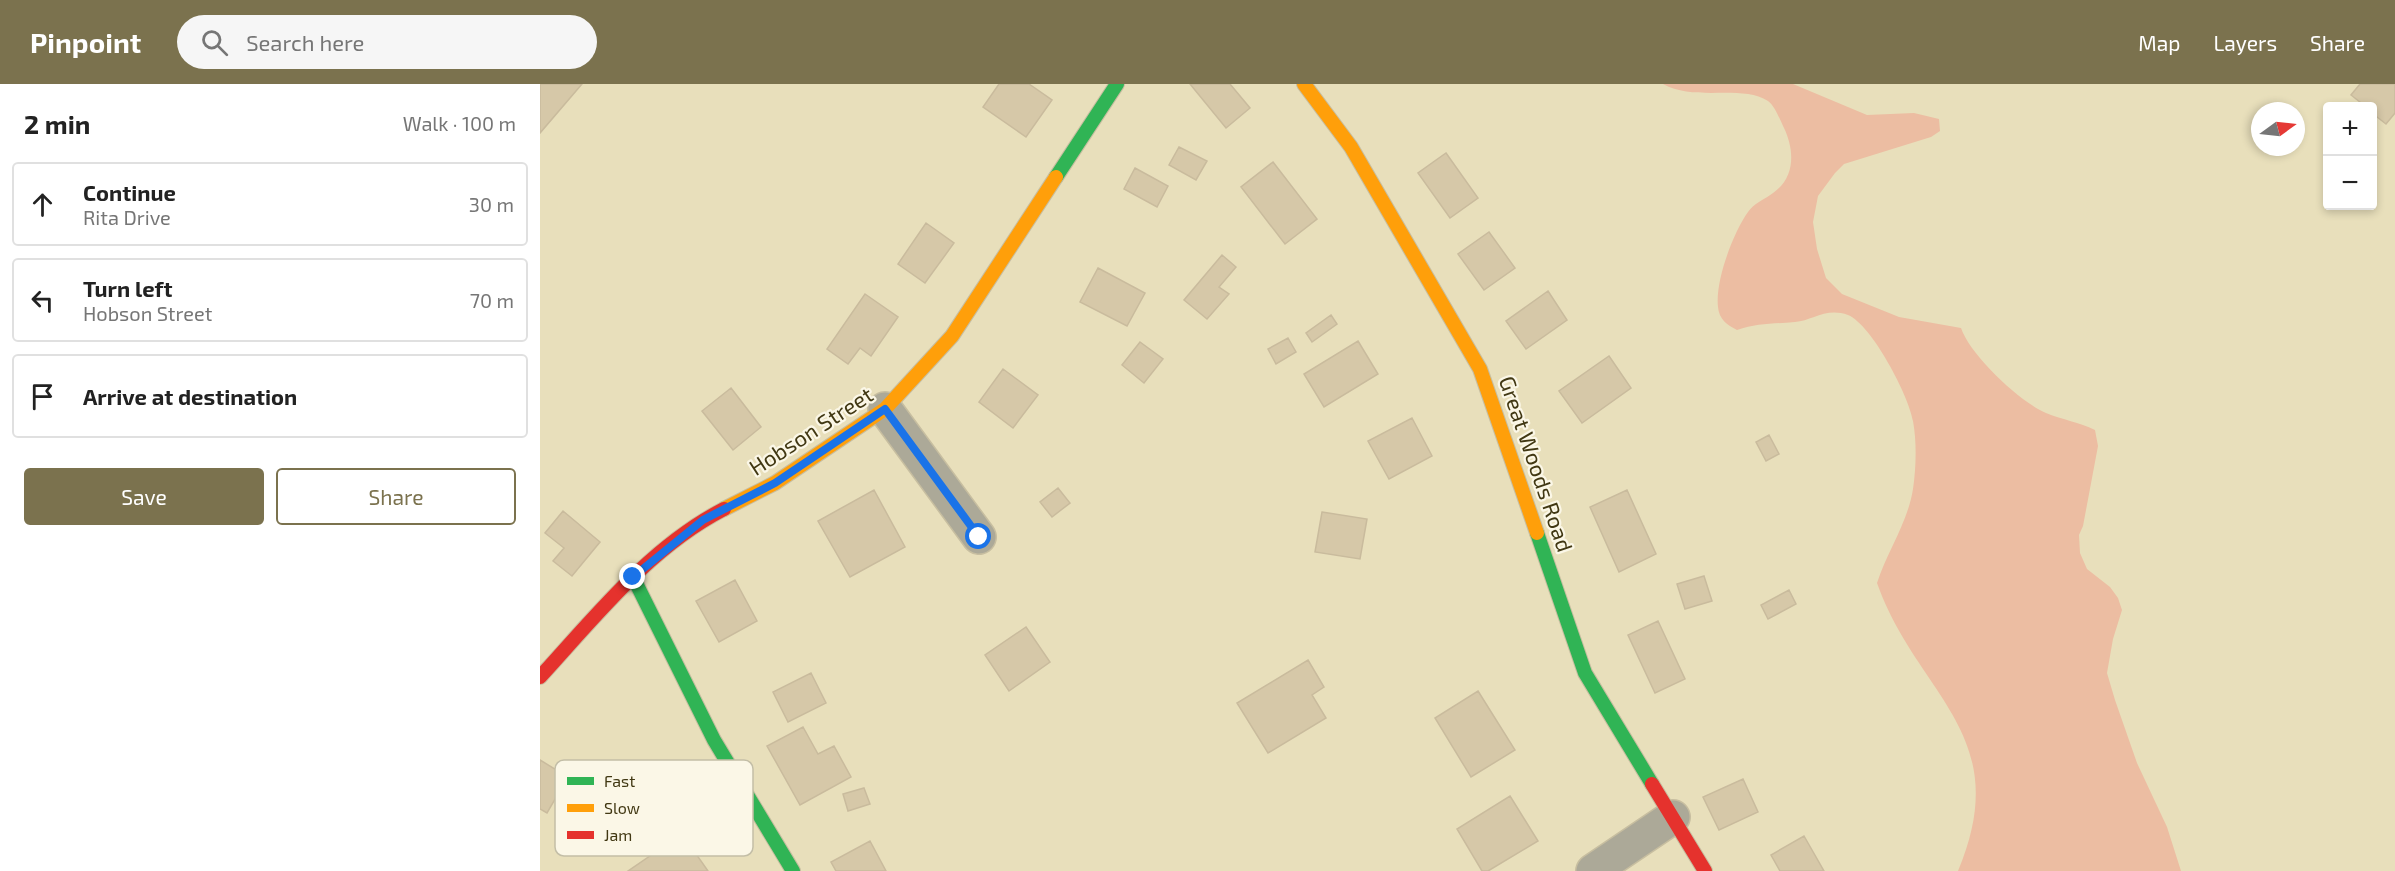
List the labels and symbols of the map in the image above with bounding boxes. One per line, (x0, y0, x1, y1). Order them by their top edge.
north arrow (2251, 102, 2305, 156)
street label: Great Woods Road (1495, 372, 1579, 555)
street label: Hobson Street (744, 381, 877, 480)
route start (965, 523, 991, 549)
route end (619, 563, 645, 589)
legend (555, 760, 753, 856)
text: Fast (604, 771, 635, 790)
text: Slow (604, 798, 640, 817)
text: Jam (604, 825, 632, 844)

